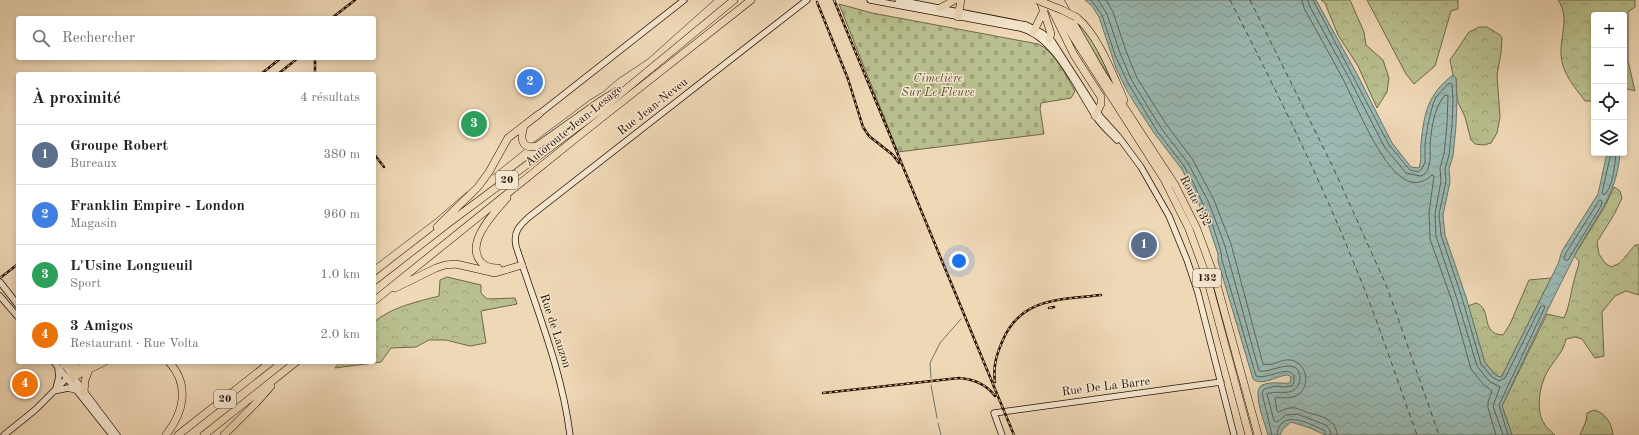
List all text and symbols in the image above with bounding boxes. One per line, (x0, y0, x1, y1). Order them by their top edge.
map controls (1591, 12, 1627, 156)
button: + (1591, 12, 1627, 48)
search box (16, 16, 376, 60)
icon: search (30, 27, 52, 49)
text: Rechercher (62, 31, 135, 46)
button: − (1591, 48, 1627, 84)
pin: 2 (517, 67, 543, 97)
park label: Cimetière Sur Le Fleuve (901, 73, 975, 99)
street label: Rue Jean-Neveu (616, 76, 691, 138)
street label: Autoroute Jean-Lesage (523, 83, 625, 169)
button: locate (1591, 84, 1627, 120)
text: À proximité (32, 90, 121, 107)
text: 4 résultats (300, 91, 360, 104)
pin: 3 (461, 109, 487, 139)
button: layers (1591, 120, 1627, 156)
text: Groupe Robert (70, 139, 168, 154)
text: 1 (41, 148, 49, 161)
text: 380 m (323, 148, 360, 161)
text: Bureaux (70, 157, 117, 170)
road number: 20 (496, 171, 518, 189)
street label: Route 132 (1177, 174, 1213, 228)
text: Franklin Empire - London (70, 199, 245, 214)
text: 2 (41, 208, 49, 221)
text: 960 m (323, 208, 360, 221)
text: Magasin (70, 217, 117, 230)
pin: 1 (1131, 230, 1157, 260)
your location (949, 251, 969, 271)
text: L'Usine Longueuil (70, 259, 193, 274)
text: 3 (41, 268, 49, 281)
text: 1.0 km (321, 268, 360, 281)
road number: 132 (1193, 269, 1221, 287)
text: Sport (70, 277, 101, 290)
street label: Rue de Lauzon (537, 292, 573, 370)
text: 3 Amigos (70, 319, 133, 334)
text: 4 (41, 328, 49, 341)
text: 2.0 km (321, 328, 360, 341)
text: Restaurant · Rue Volta (70, 337, 199, 350)
pin: 4 (12, 369, 38, 399)
street label: Rue De La Barre (1061, 376, 1151, 398)
road number: 20 (214, 390, 236, 408)

